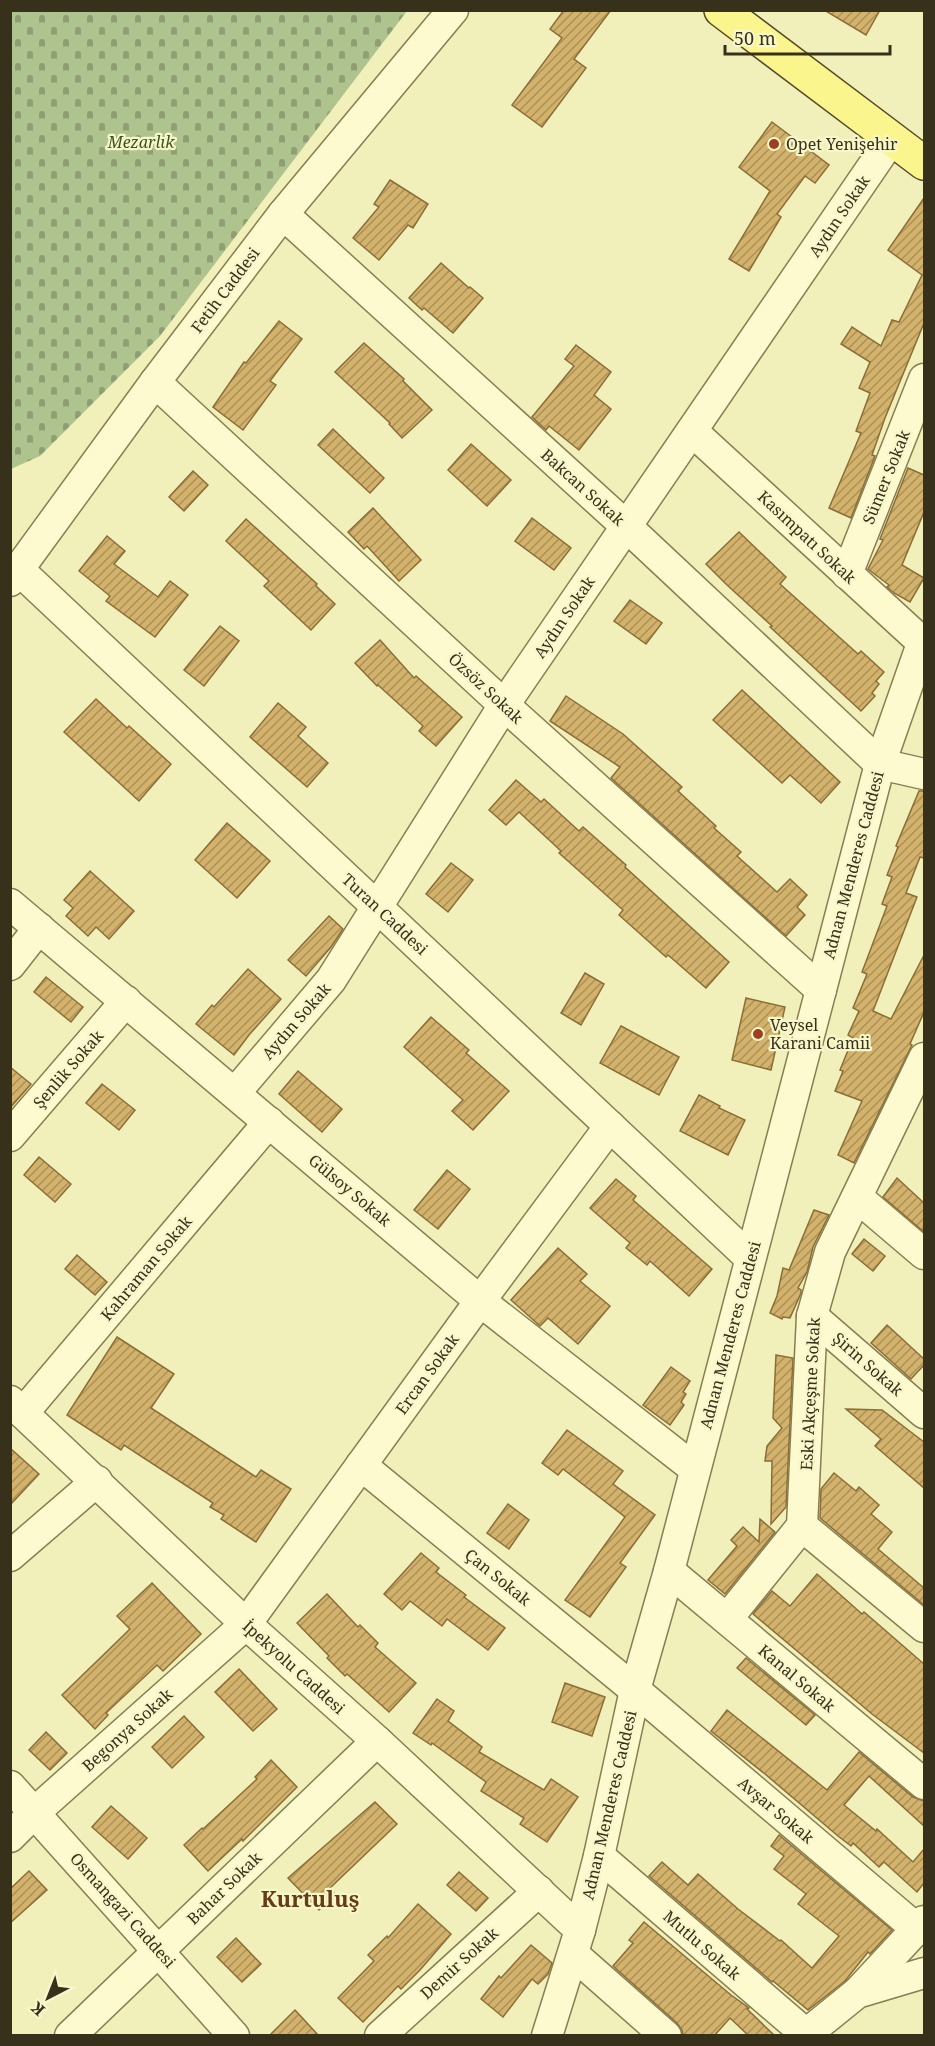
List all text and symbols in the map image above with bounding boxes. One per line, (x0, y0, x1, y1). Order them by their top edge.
scale bar (725, 18, 890, 56)
text: 50 m (734, 26, 776, 50)
park label: Mezarlık (107, 131, 175, 153)
place label: Opet Yenişehir (786, 133, 898, 155)
marker: Opet Yenişehir (767, 137, 781, 151)
street label: Aydın Sokak (803, 170, 875, 261)
street label: Fetih Caddesi (186, 243, 264, 337)
street label: Sümer Sokak (857, 426, 915, 527)
street label: Bakcan Sokak (536, 444, 630, 531)
street label: Kasımpatı Sokak (753, 486, 861, 589)
street label: Aydın Sokak (528, 571, 600, 662)
street label: Özsöz Sokak (444, 648, 529, 729)
street label: Adnan Menderes Caddesi (817, 769, 889, 961)
street label: Turan Caddesi (337, 868, 433, 960)
street label: Aydın Sokak (257, 978, 336, 1064)
place label: Veysel Karani Camii (770, 1014, 870, 1054)
street label: Şenlik Sokak (28, 1025, 108, 1113)
marker: Veysel Karani Camii (751, 1027, 765, 1041)
street label: Gülsoy Sokak (304, 1149, 396, 1231)
street label: Kahraman Sokak (96, 1210, 197, 1325)
street label: Adnan Menderes Caddesi (694, 1239, 766, 1431)
street label: Eski Akçeşme Sokak (795, 1316, 825, 1471)
street label: Şirin Sokak (828, 1327, 908, 1401)
street label: Ercan Sokak (390, 1329, 464, 1419)
street label: Çan Sokak (460, 1544, 536, 1611)
street label: İpekyolu Caddesi (238, 1615, 350, 1719)
street label: Kanal Sokak (754, 1639, 841, 1717)
street label: Begonya Sokak (77, 1683, 177, 1777)
street label: Adnan Menderes Caddesi (576, 1708, 642, 1902)
street label: Avşar Sokak (733, 1772, 819, 1849)
street label: Bahar Sokak (182, 1846, 267, 1929)
street label: Osmangazi Caddesi (65, 1848, 181, 1972)
district label: Kurtuluş (261, 1883, 359, 1913)
street label: Mutlu Sokak (659, 1905, 746, 1985)
street label: Demir Sokak (415, 1922, 503, 2004)
north arrow (18, 1968, 78, 2028)
text: K (26, 1997, 50, 2021)

